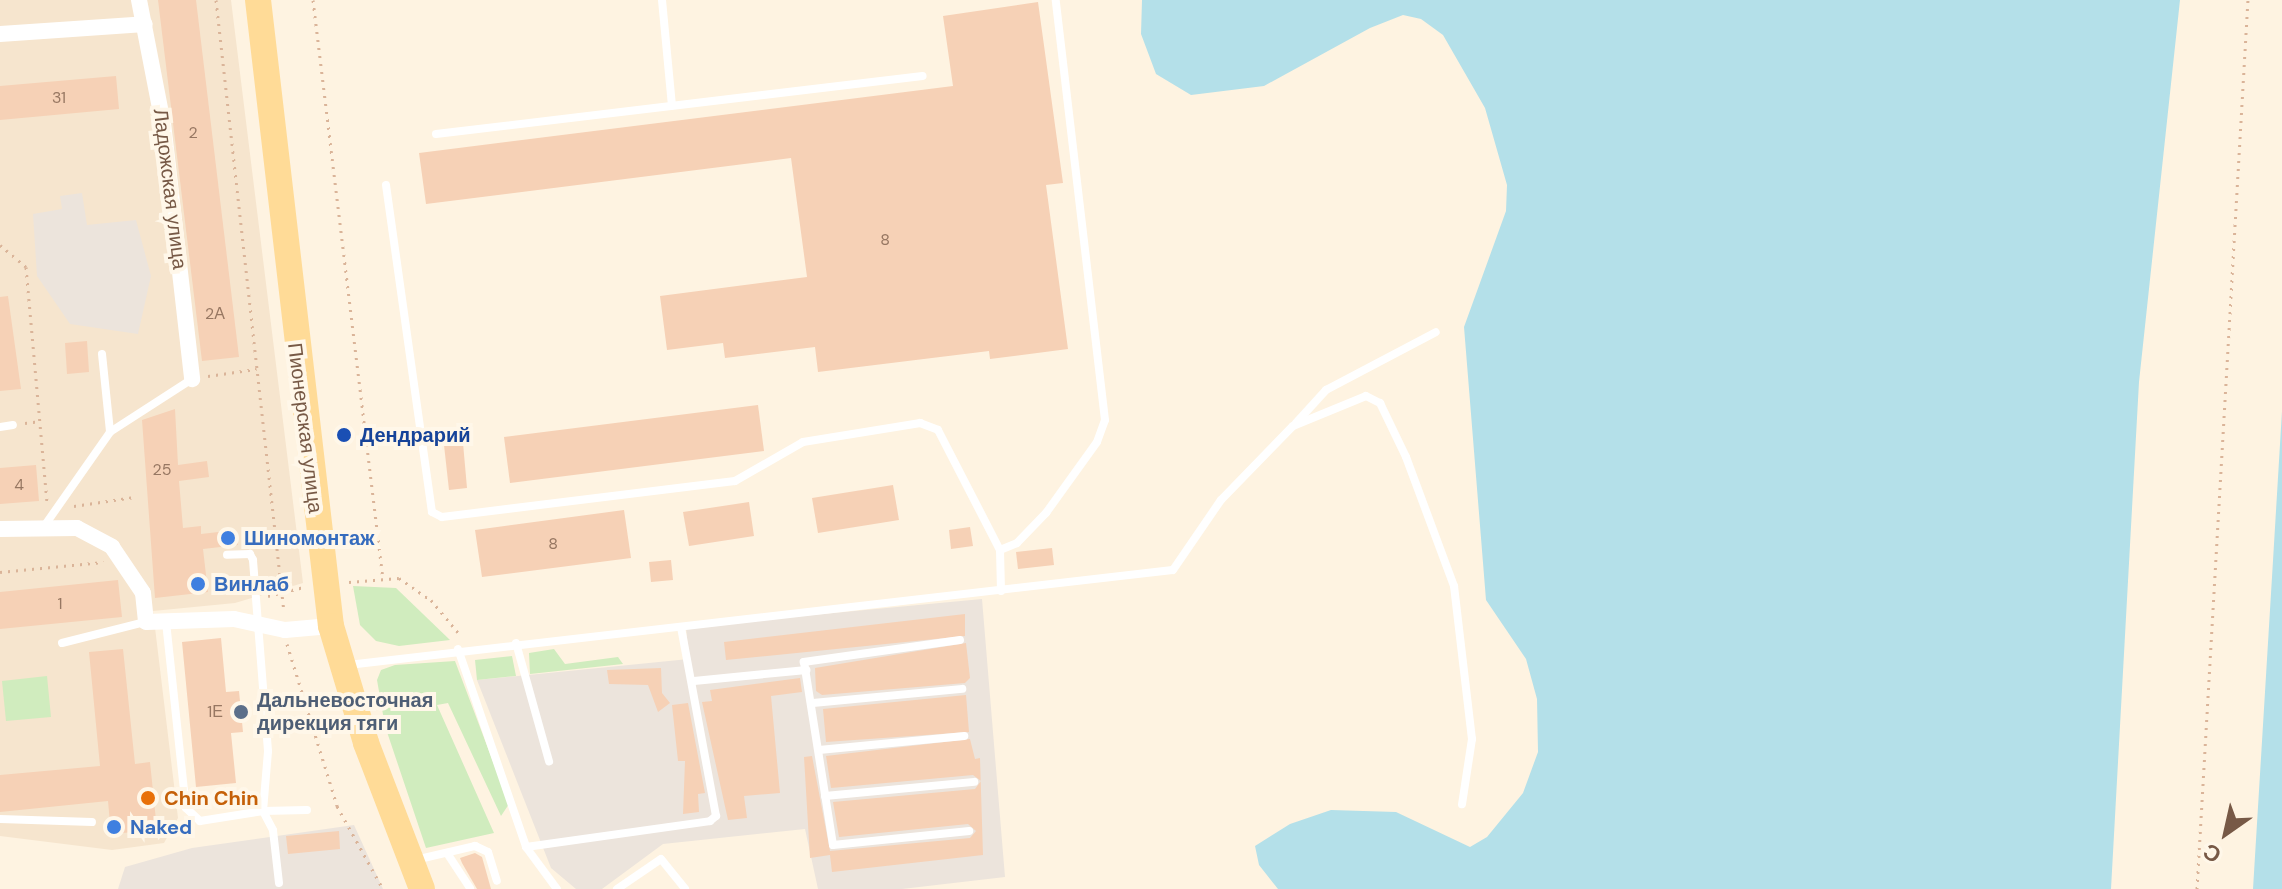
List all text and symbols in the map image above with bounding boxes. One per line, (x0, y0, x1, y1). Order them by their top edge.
house number: 31 (52, 88, 66, 108)
street label: Ладожская улица (148, 107, 192, 271)
house number: 2 (188, 123, 198, 143)
house number: 8 (880, 230, 890, 250)
house number: 2А (205, 304, 225, 324)
street label: Пионерская улица (283, 341, 327, 515)
place label: Дендрарий (360, 423, 471, 447)
marker: Дендрарий (335, 426, 353, 444)
house number: 25 (153, 460, 171, 480)
house number: 4 (14, 475, 24, 495)
place label: Шиномонтаж (244, 526, 374, 550)
marker: Шиномонтаж (219, 529, 237, 547)
house number: 8 (548, 534, 558, 554)
place label: Винлаб (214, 572, 289, 596)
marker: Винлаб (189, 575, 207, 593)
house number: 1 (58, 594, 62, 614)
place label: Дальневосточная дирекция тяги (257, 688, 433, 735)
house number: 1Е (207, 702, 223, 722)
marker: Дальневосточная дирекция тяги (232, 703, 250, 721)
place label: Chin Chin (164, 786, 259, 810)
marker: Chin Chin (139, 789, 157, 807)
north arrow (2186, 793, 2266, 873)
place label: Naked (130, 815, 192, 839)
marker: Naked (105, 818, 123, 836)
text: С (2198, 837, 2227, 870)

